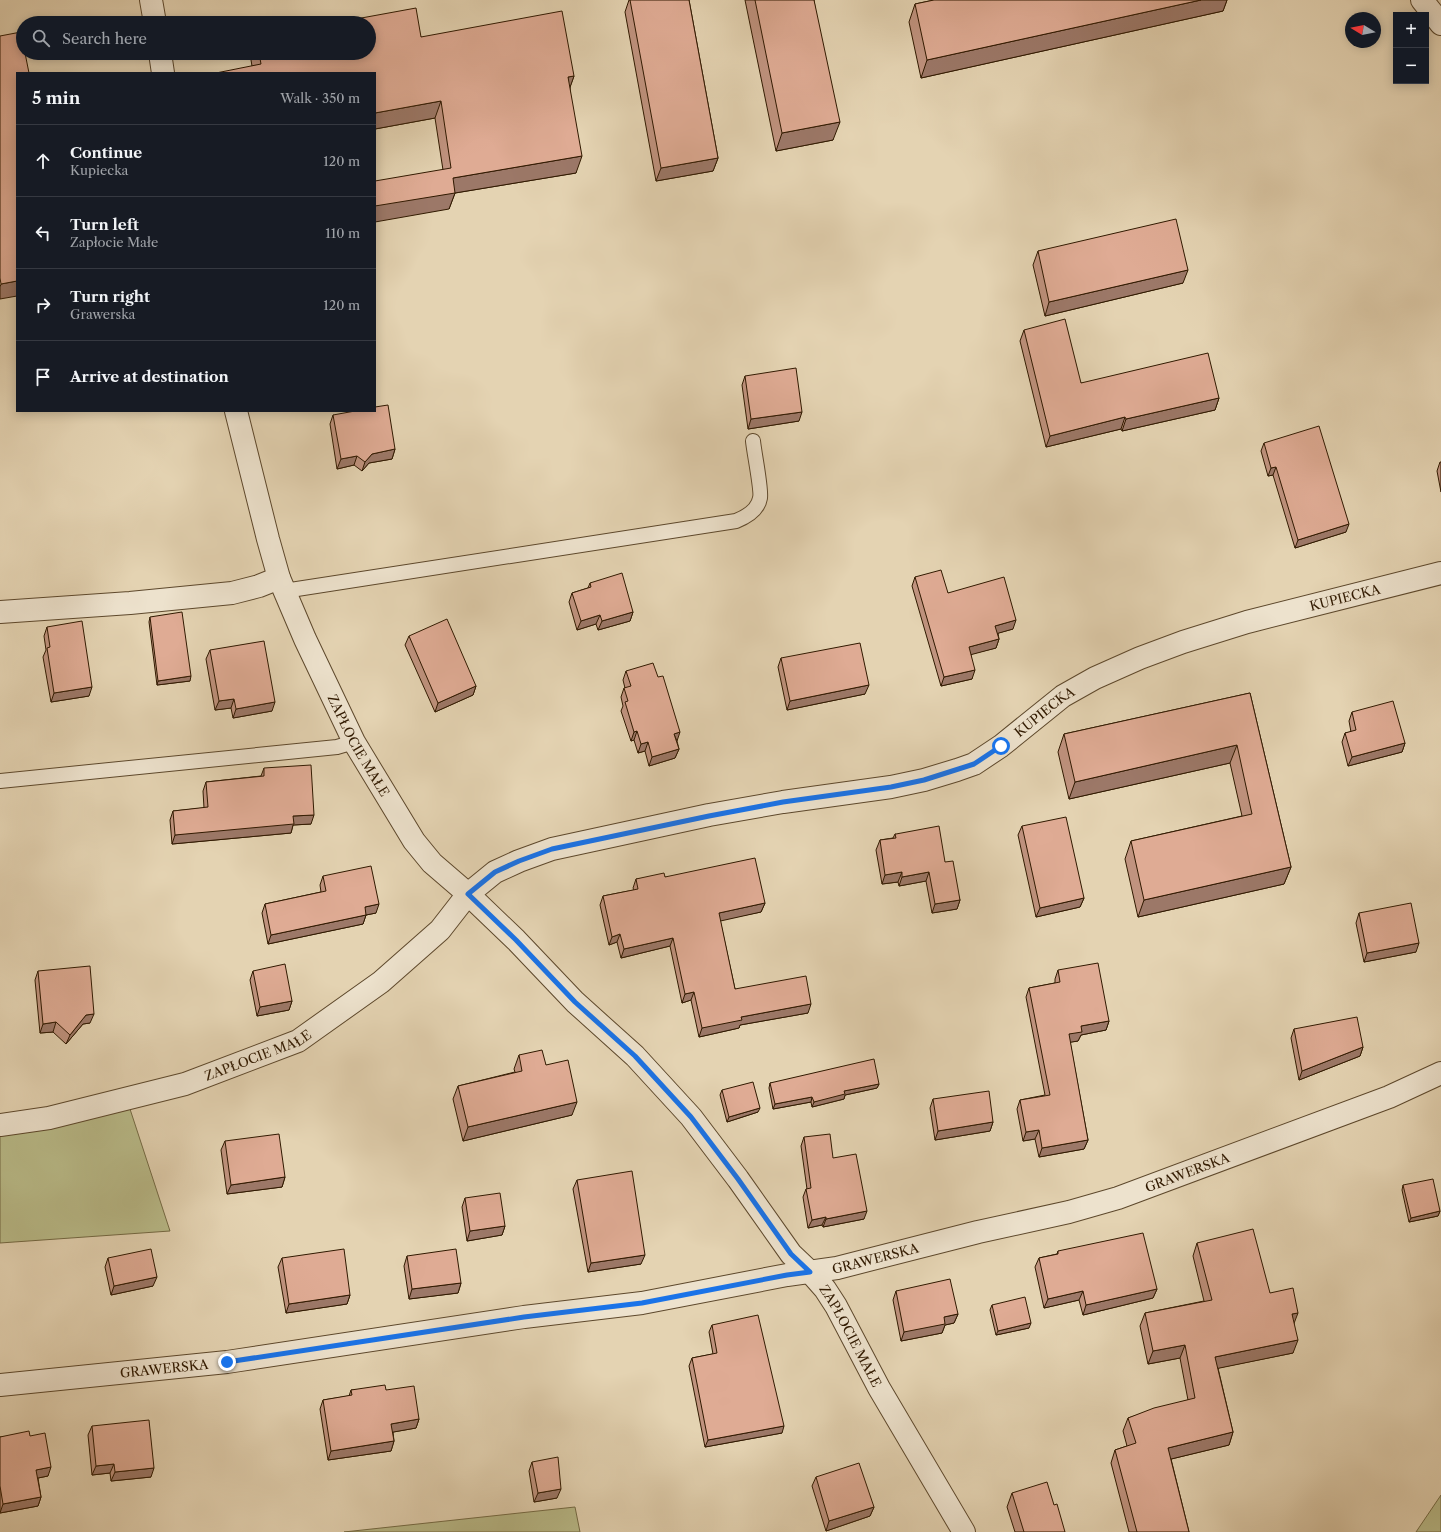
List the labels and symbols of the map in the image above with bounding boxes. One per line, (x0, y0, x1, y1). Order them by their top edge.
north arrow (1345, 12, 1381, 48)
street label: KUPIECKA (1308, 581, 1382, 614)
street label: KUPIECKA (1011, 683, 1078, 740)
street label: ZAPŁOCIE MAŁE (325, 692, 393, 799)
route start (992, 737, 1010, 755)
street label: ZAPŁOCIE MAŁE (202, 1026, 314, 1084)
street label: GRAWERSKA (1143, 1149, 1232, 1195)
street label: GRAWERSKA (830, 1239, 921, 1277)
street label: ZAPŁOCIE MAŁE (816, 1282, 885, 1390)
route end (218, 1353, 236, 1371)
street label: GRAWERSKA (119, 1356, 210, 1381)

